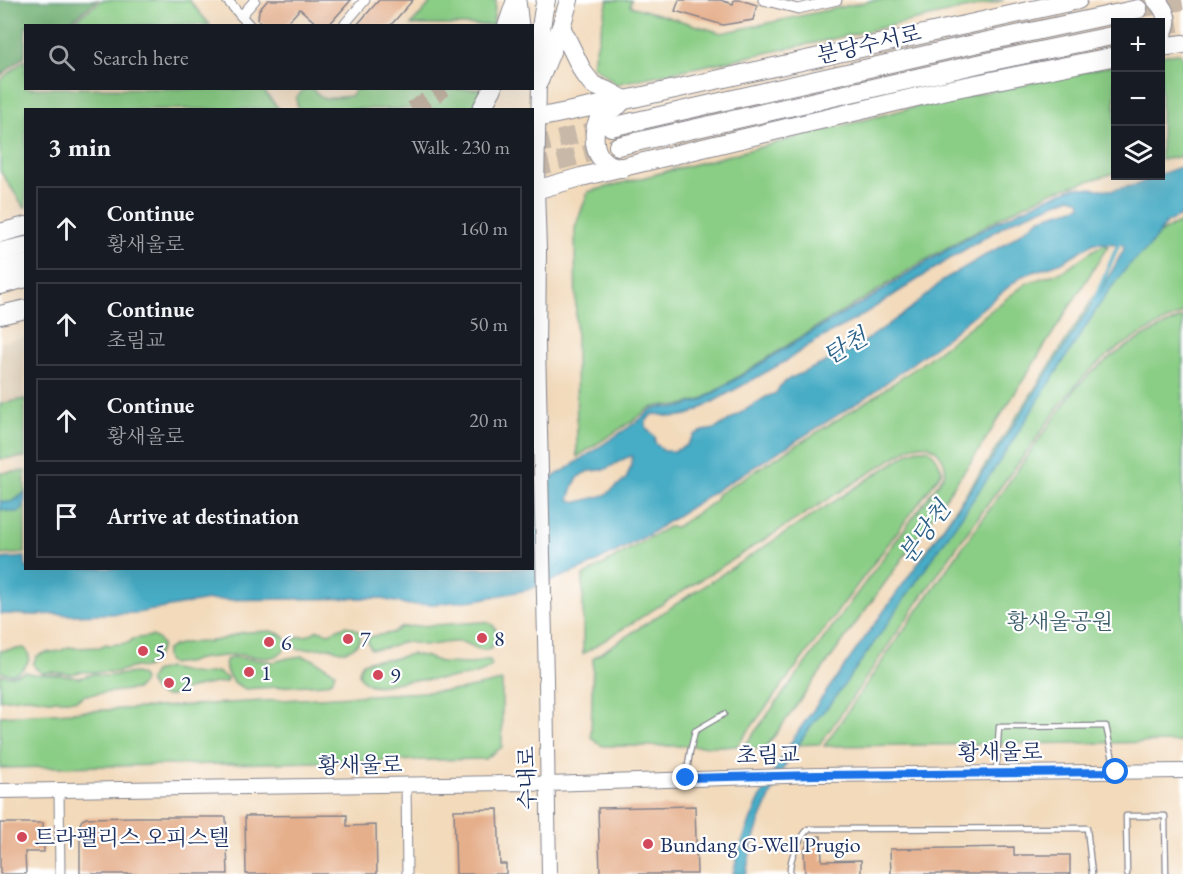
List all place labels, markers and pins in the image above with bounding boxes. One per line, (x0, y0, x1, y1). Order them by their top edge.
place label: 8 (494, 624, 505, 653)
place label: 7 (360, 625, 371, 654)
place label: 6 (281, 628, 292, 657)
marker: 8 (475, 631, 489, 645)
marker: 7 (341, 632, 355, 646)
marker: 6 (262, 635, 276, 649)
place label: 5 (155, 637, 166, 666)
marker: 5 (136, 644, 150, 658)
place label: 1 (261, 658, 272, 687)
place label: 9 (390, 661, 401, 690)
marker: 1 (242, 665, 256, 679)
marker: 9 (371, 668, 385, 682)
place label: 2 (181, 669, 192, 698)
marker: 2 (162, 676, 176, 690)
place label: 트라팰리스 오피스텔 (34, 823, 230, 852)
marker: 트라팰리스 오피스텔 (15, 830, 29, 844)
place label: Bundang G-Well Prugio (660, 830, 861, 859)
marker: Bundang G-Well Prugio (641, 837, 655, 851)

